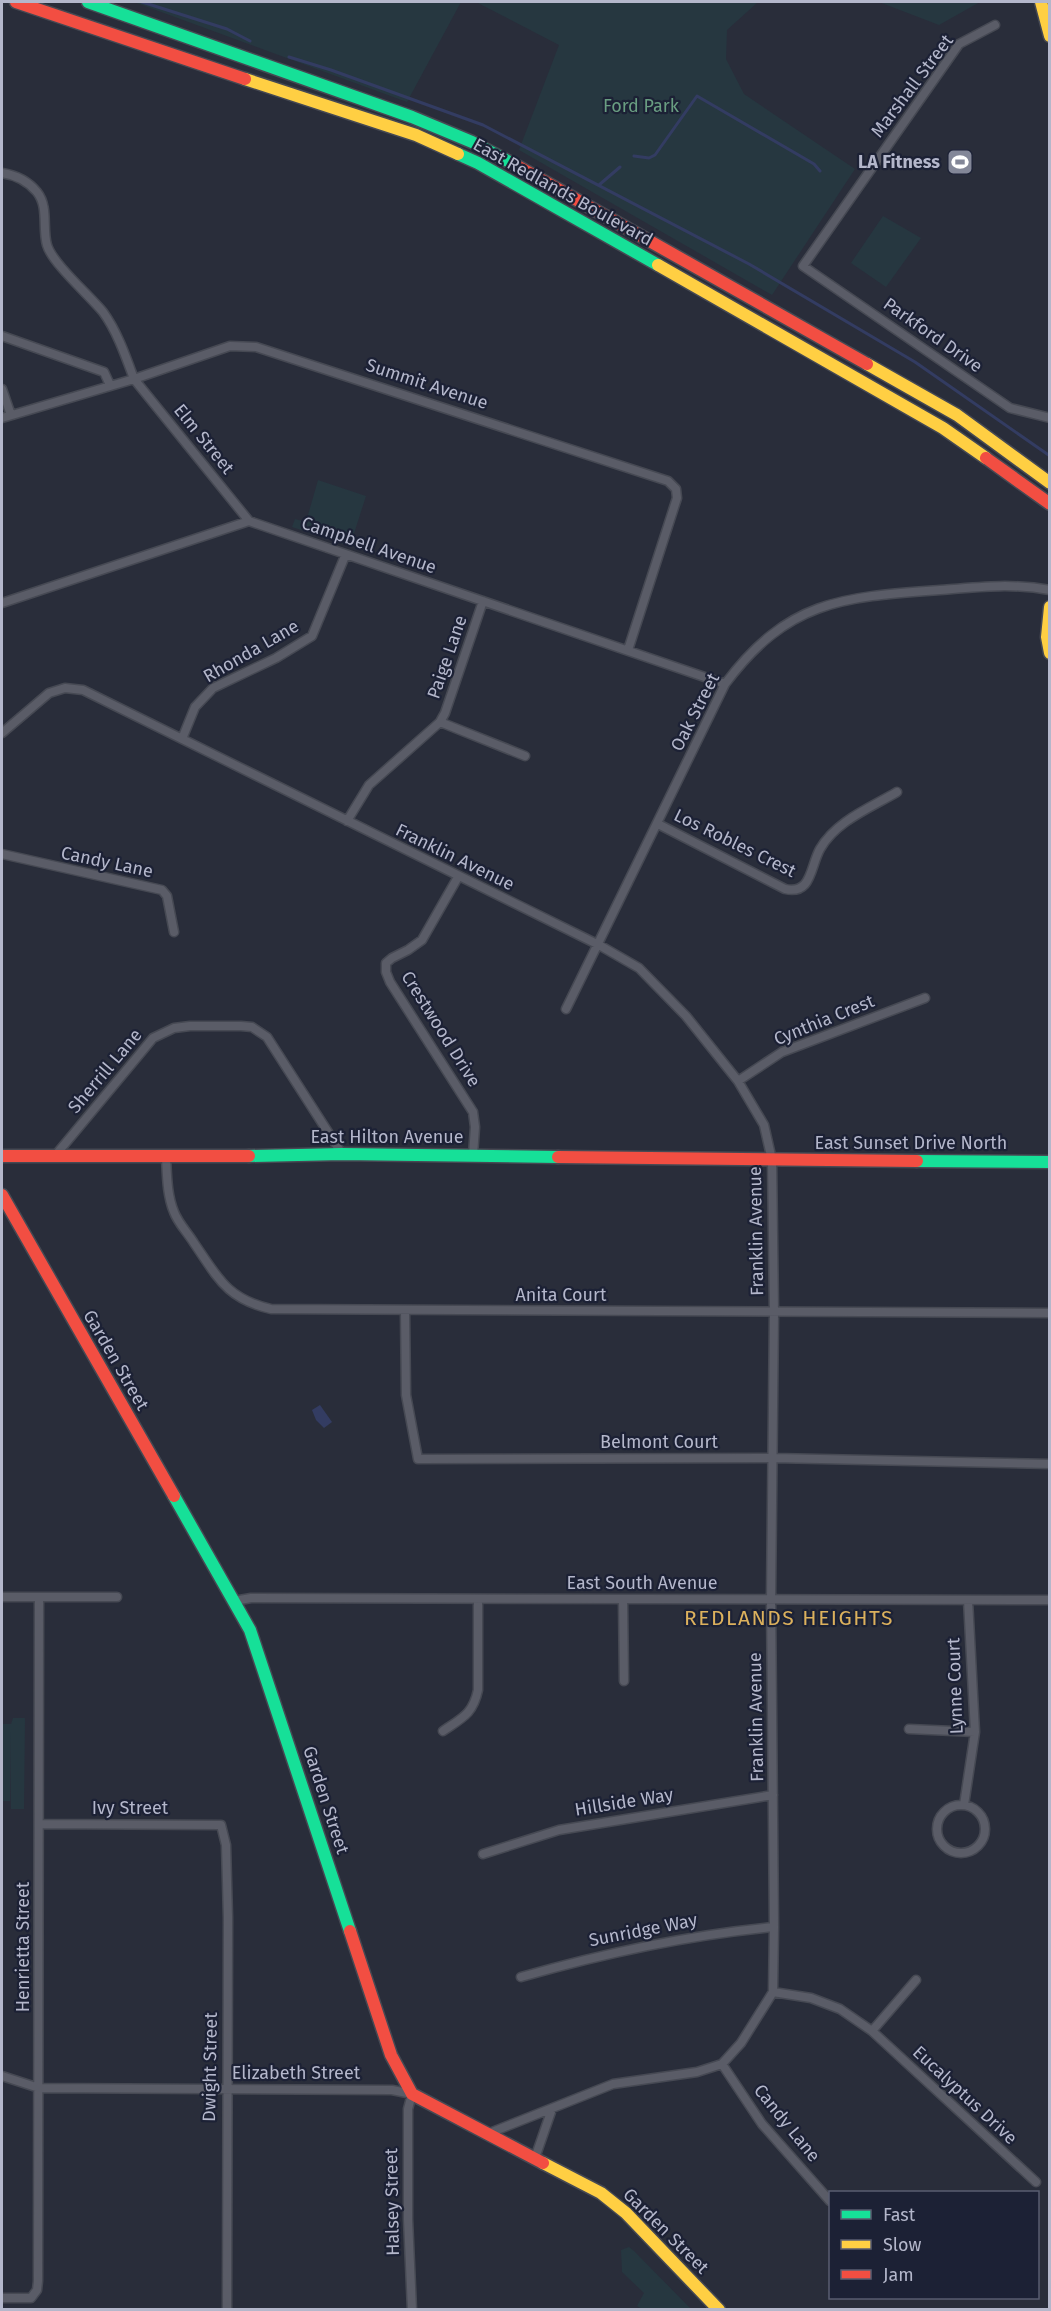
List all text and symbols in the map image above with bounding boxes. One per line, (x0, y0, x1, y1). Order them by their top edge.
street label: Marshall Street (866, 30, 958, 142)
park label: Ford Park (603, 95, 680, 117)
street label: East Redlands Boulevard (469, 133, 657, 251)
sports icon: LA Fitness (945, 147, 975, 177)
place label: LA Fitness (858, 151, 940, 173)
street label: Parkford Drive (879, 293, 987, 377)
street label: Summit Avenue (363, 354, 491, 414)
street label: Elm Street (169, 400, 239, 479)
street label: Campbell Avenue (299, 512, 439, 578)
street label: Paige Lane (422, 612, 472, 702)
street label: Rhonda Lane (199, 615, 303, 687)
street label: Oak Street (666, 669, 724, 755)
street label: Los Robles Crest (670, 804, 800, 882)
street label: Franklin Avenue (392, 819, 518, 895)
street label: Candy Lane (59, 842, 155, 882)
street label: Crestwood Drive (397, 967, 485, 1091)
street label: Cynthia Crest (771, 990, 878, 1050)
street label: Sherrill Lane (63, 1024, 147, 1118)
street label: East Hilton Avenue (310, 1126, 464, 1148)
street label: East Sunset Drive North (815, 1132, 1007, 1154)
street label: Franklin Avenue (744, 1166, 768, 1296)
street label: Anita Court (515, 1284, 607, 1306)
street label: Garden Street (78, 1306, 154, 1415)
street label: Belmont Court (600, 1431, 718, 1453)
street label: East South Avenue (566, 1572, 718, 1594)
district label: REDLANDS HEIGHTS (684, 1605, 894, 1631)
street label: Lynne Court (942, 1637, 968, 1735)
street label: Franklin Avenue (744, 1652, 768, 1782)
street label: Garden Street (298, 1743, 354, 1857)
street label: Hillside Way (573, 1783, 675, 1821)
street label: Ivy Street (92, 1797, 169, 1819)
street label: Henrietta Street (12, 1881, 34, 2012)
street label: Sunridge Way (587, 1909, 699, 1951)
street label: Dwight Street (198, 2012, 222, 2122)
street label: Eucalyptus Drive (908, 2041, 1022, 2149)
street label: Elizabeth Street (232, 2062, 361, 2084)
street label: Candy Lane (749, 2080, 825, 2166)
street label: Halsey Street (380, 2147, 404, 2256)
street label: Garden Street (619, 2184, 714, 2279)
legend (829, 2191, 1039, 2299)
text: Fast (883, 2204, 916, 2226)
text: Slow (883, 2234, 922, 2256)
text: Jam (883, 2264, 914, 2286)

